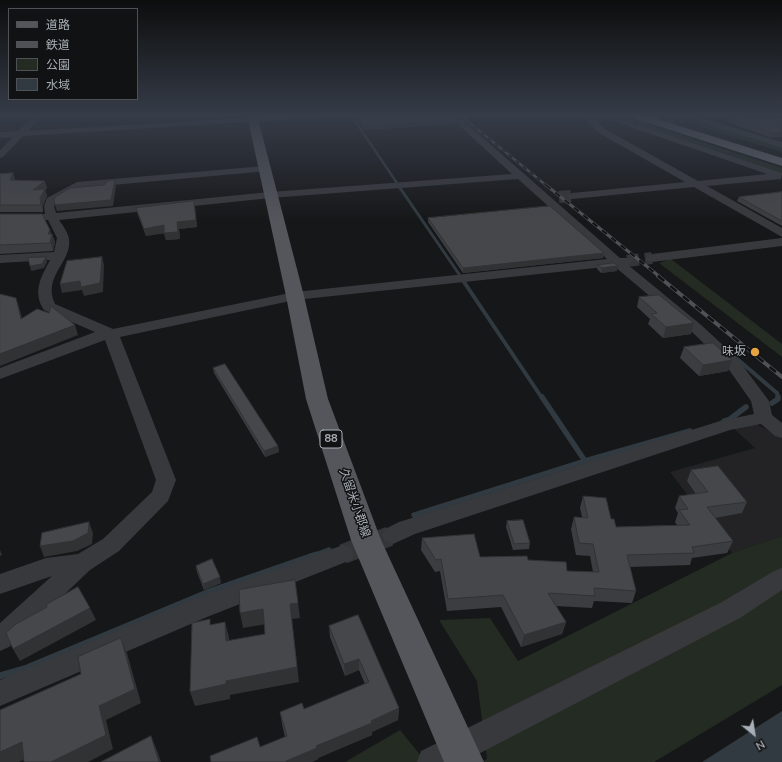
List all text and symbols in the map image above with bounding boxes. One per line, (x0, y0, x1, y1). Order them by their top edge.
legend (8, 8, 138, 100)
text: 道路 (46, 17, 70, 33)
text: 鉄道 (46, 37, 70, 53)
text: 公園 (46, 57, 70, 73)
text: 水域 (46, 77, 70, 93)
place label: 味坂 (722, 345, 746, 359)
marker: 味坂 (749, 346, 761, 358)
road number: 88 (320, 430, 342, 448)
street label: 久留米小郡線 (335, 467, 373, 539)
north arrow (734, 714, 774, 754)
text: N (753, 736, 768, 753)

